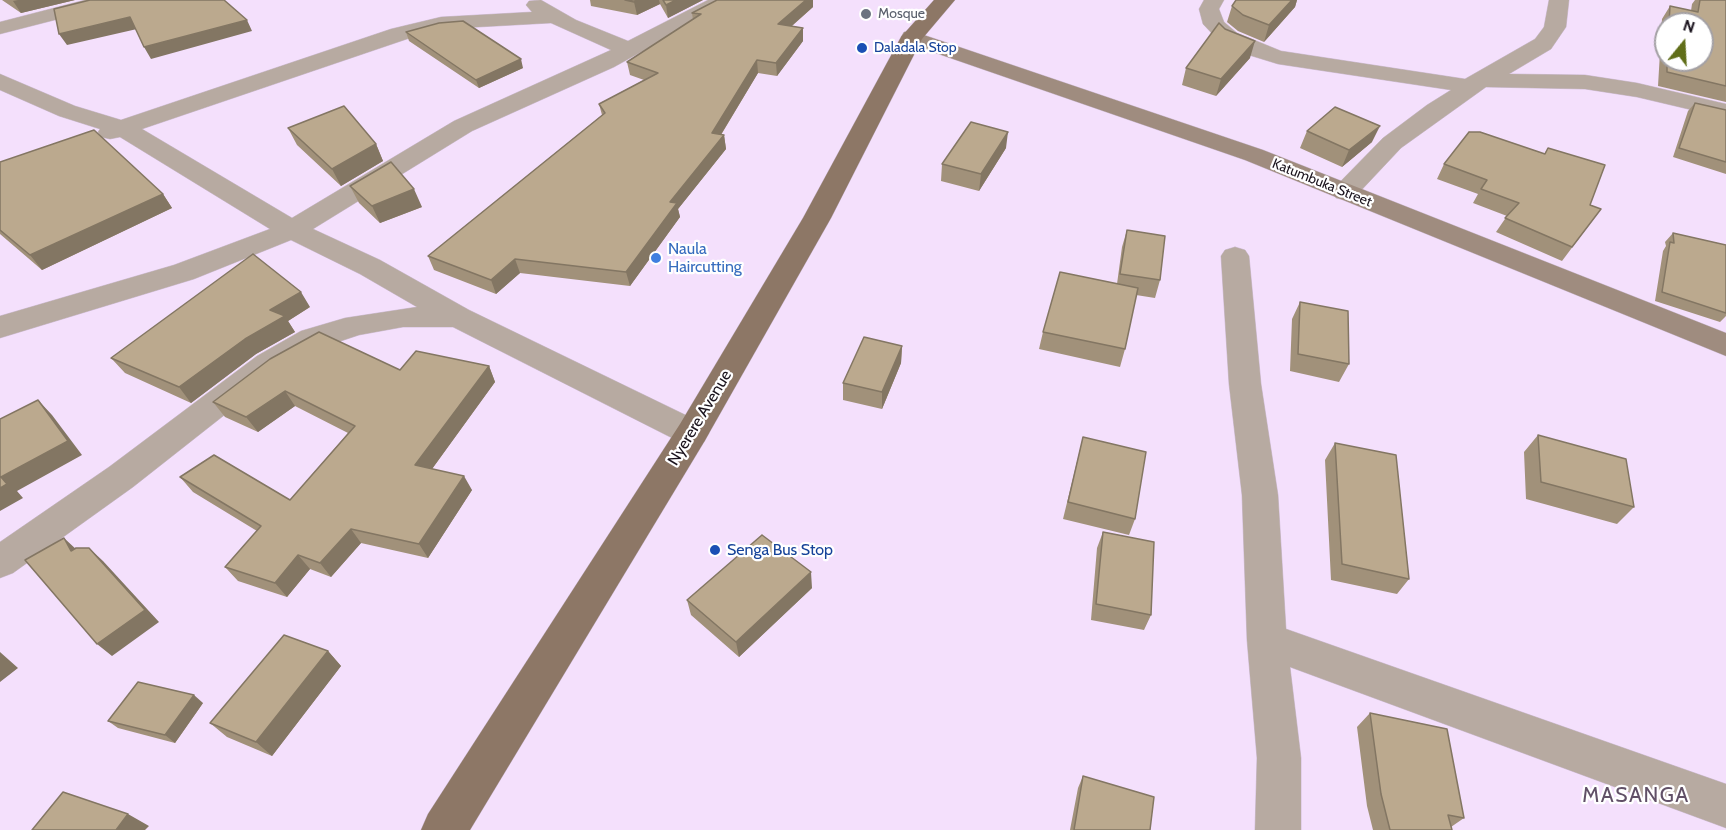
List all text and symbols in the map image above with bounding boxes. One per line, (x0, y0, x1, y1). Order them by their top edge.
place label: Mosque (878, 6, 925, 22)
marker: Mosque (859, 7, 873, 21)
north arrow (1654, 12, 1714, 72)
text: N (1681, 16, 1697, 37)
place label: Daladala Stop (874, 40, 957, 56)
marker: Daladala Stop (855, 41, 869, 55)
street label: Katumbuka Street (1270, 155, 1374, 211)
place label: Naula Haircutting (668, 239, 742, 277)
marker: Naula Haircutting (649, 251, 663, 265)
street label: Nyerere Avenue (664, 367, 736, 469)
place label: Senga Bus Stop (727, 540, 833, 560)
marker: Senga Bus Stop (708, 543, 722, 557)
district label: MASANGA (1582, 783, 1690, 809)

